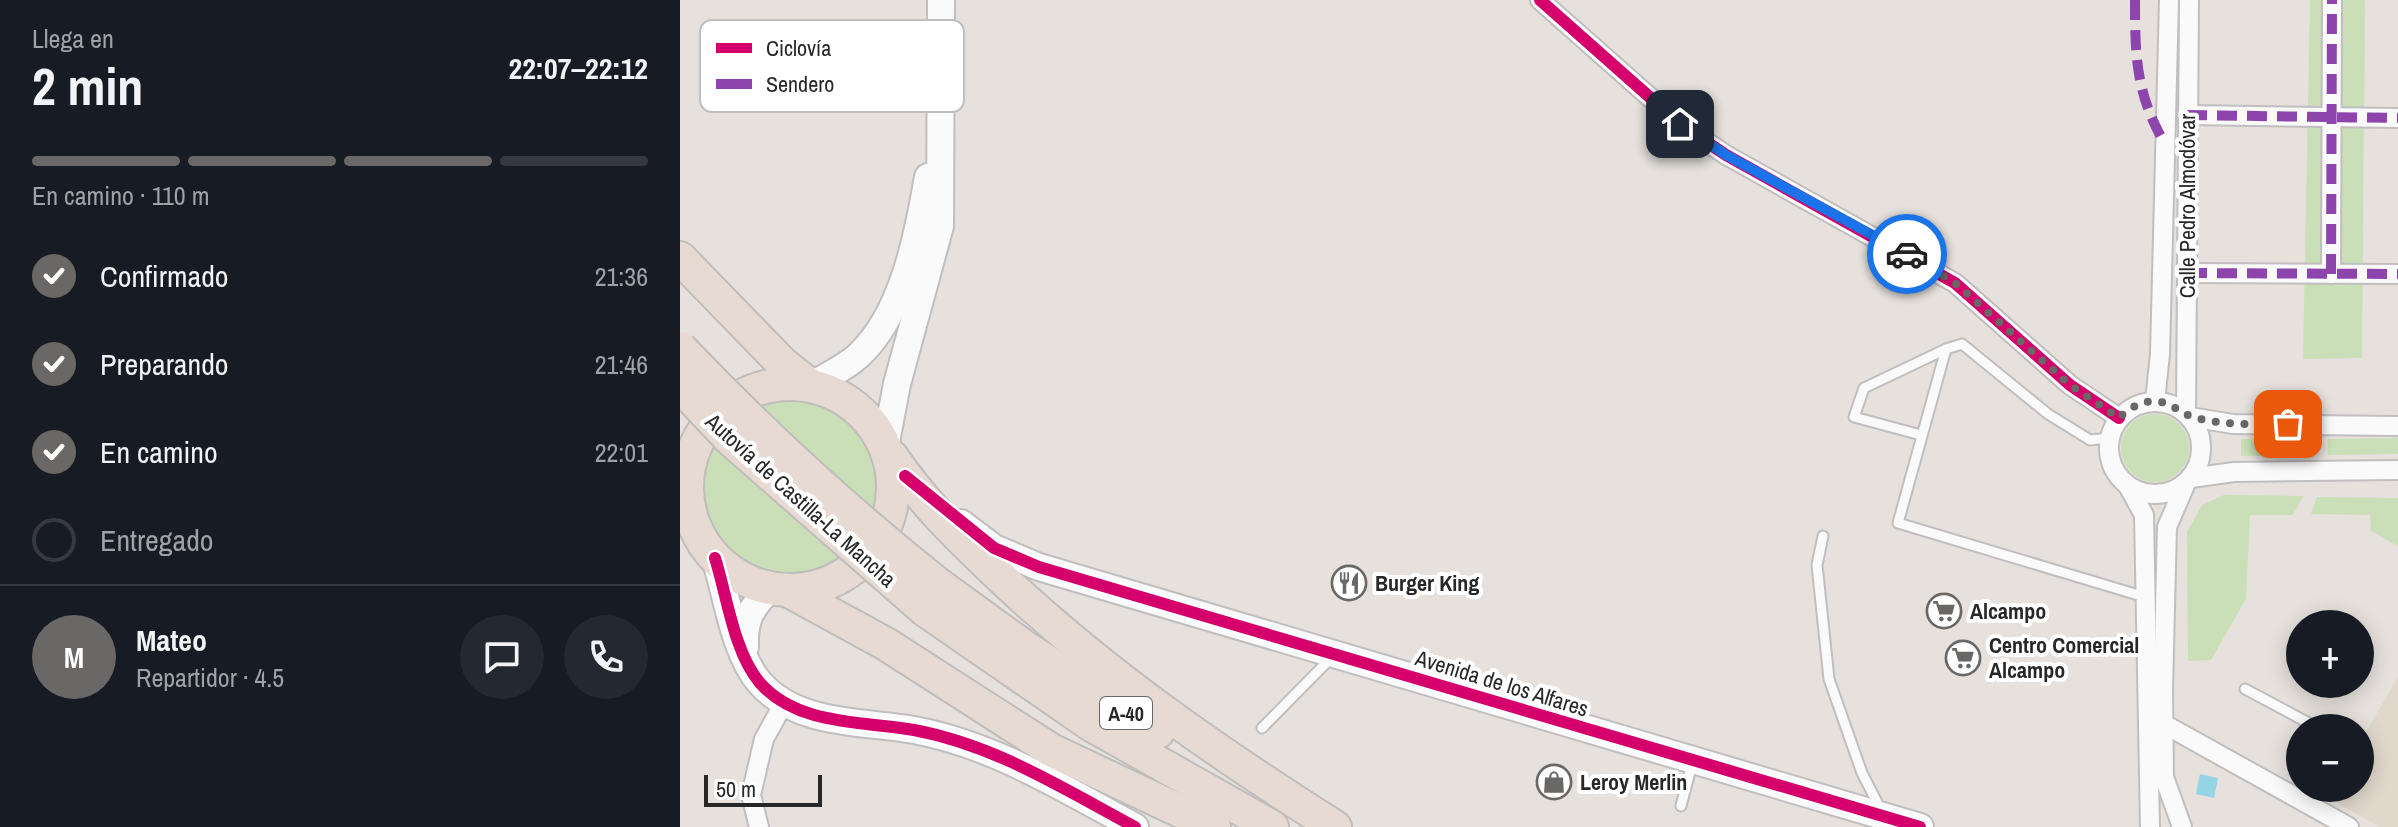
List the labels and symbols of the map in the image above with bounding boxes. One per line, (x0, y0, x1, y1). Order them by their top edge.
legend (700, 20, 964, 112)
text: Ciclovía (766, 33, 831, 63)
text: Sendero (766, 69, 834, 99)
pin (1646, 90, 1714, 158)
street label: Calle Pedro Almodóvar (2172, 114, 2202, 298)
courier (1867, 214, 1947, 294)
pin (2254, 390, 2322, 458)
street label: Autovía de Castilla-La Mancha (699, 406, 903, 594)
restaurant icon: Burger King (1330, 564, 1368, 602)
place label: Burger King (1375, 568, 1479, 598)
supermarket icon: Alcampo (1925, 592, 1963, 630)
place label: Alcampo (1970, 596, 2046, 626)
place label: Centro Comercial Alcampo (1989, 630, 2139, 685)
supermarket icon: Centro Comercial Alcampo (1944, 639, 1982, 677)
street label: Avenida de los Alfares (1411, 642, 1592, 724)
road number: A-40 (1100, 697, 1152, 729)
shop icon: Leroy Merlin (1535, 763, 1573, 801)
place label: Leroy Merlin (1580, 767, 1687, 797)
scale bar (704, 771, 822, 807)

